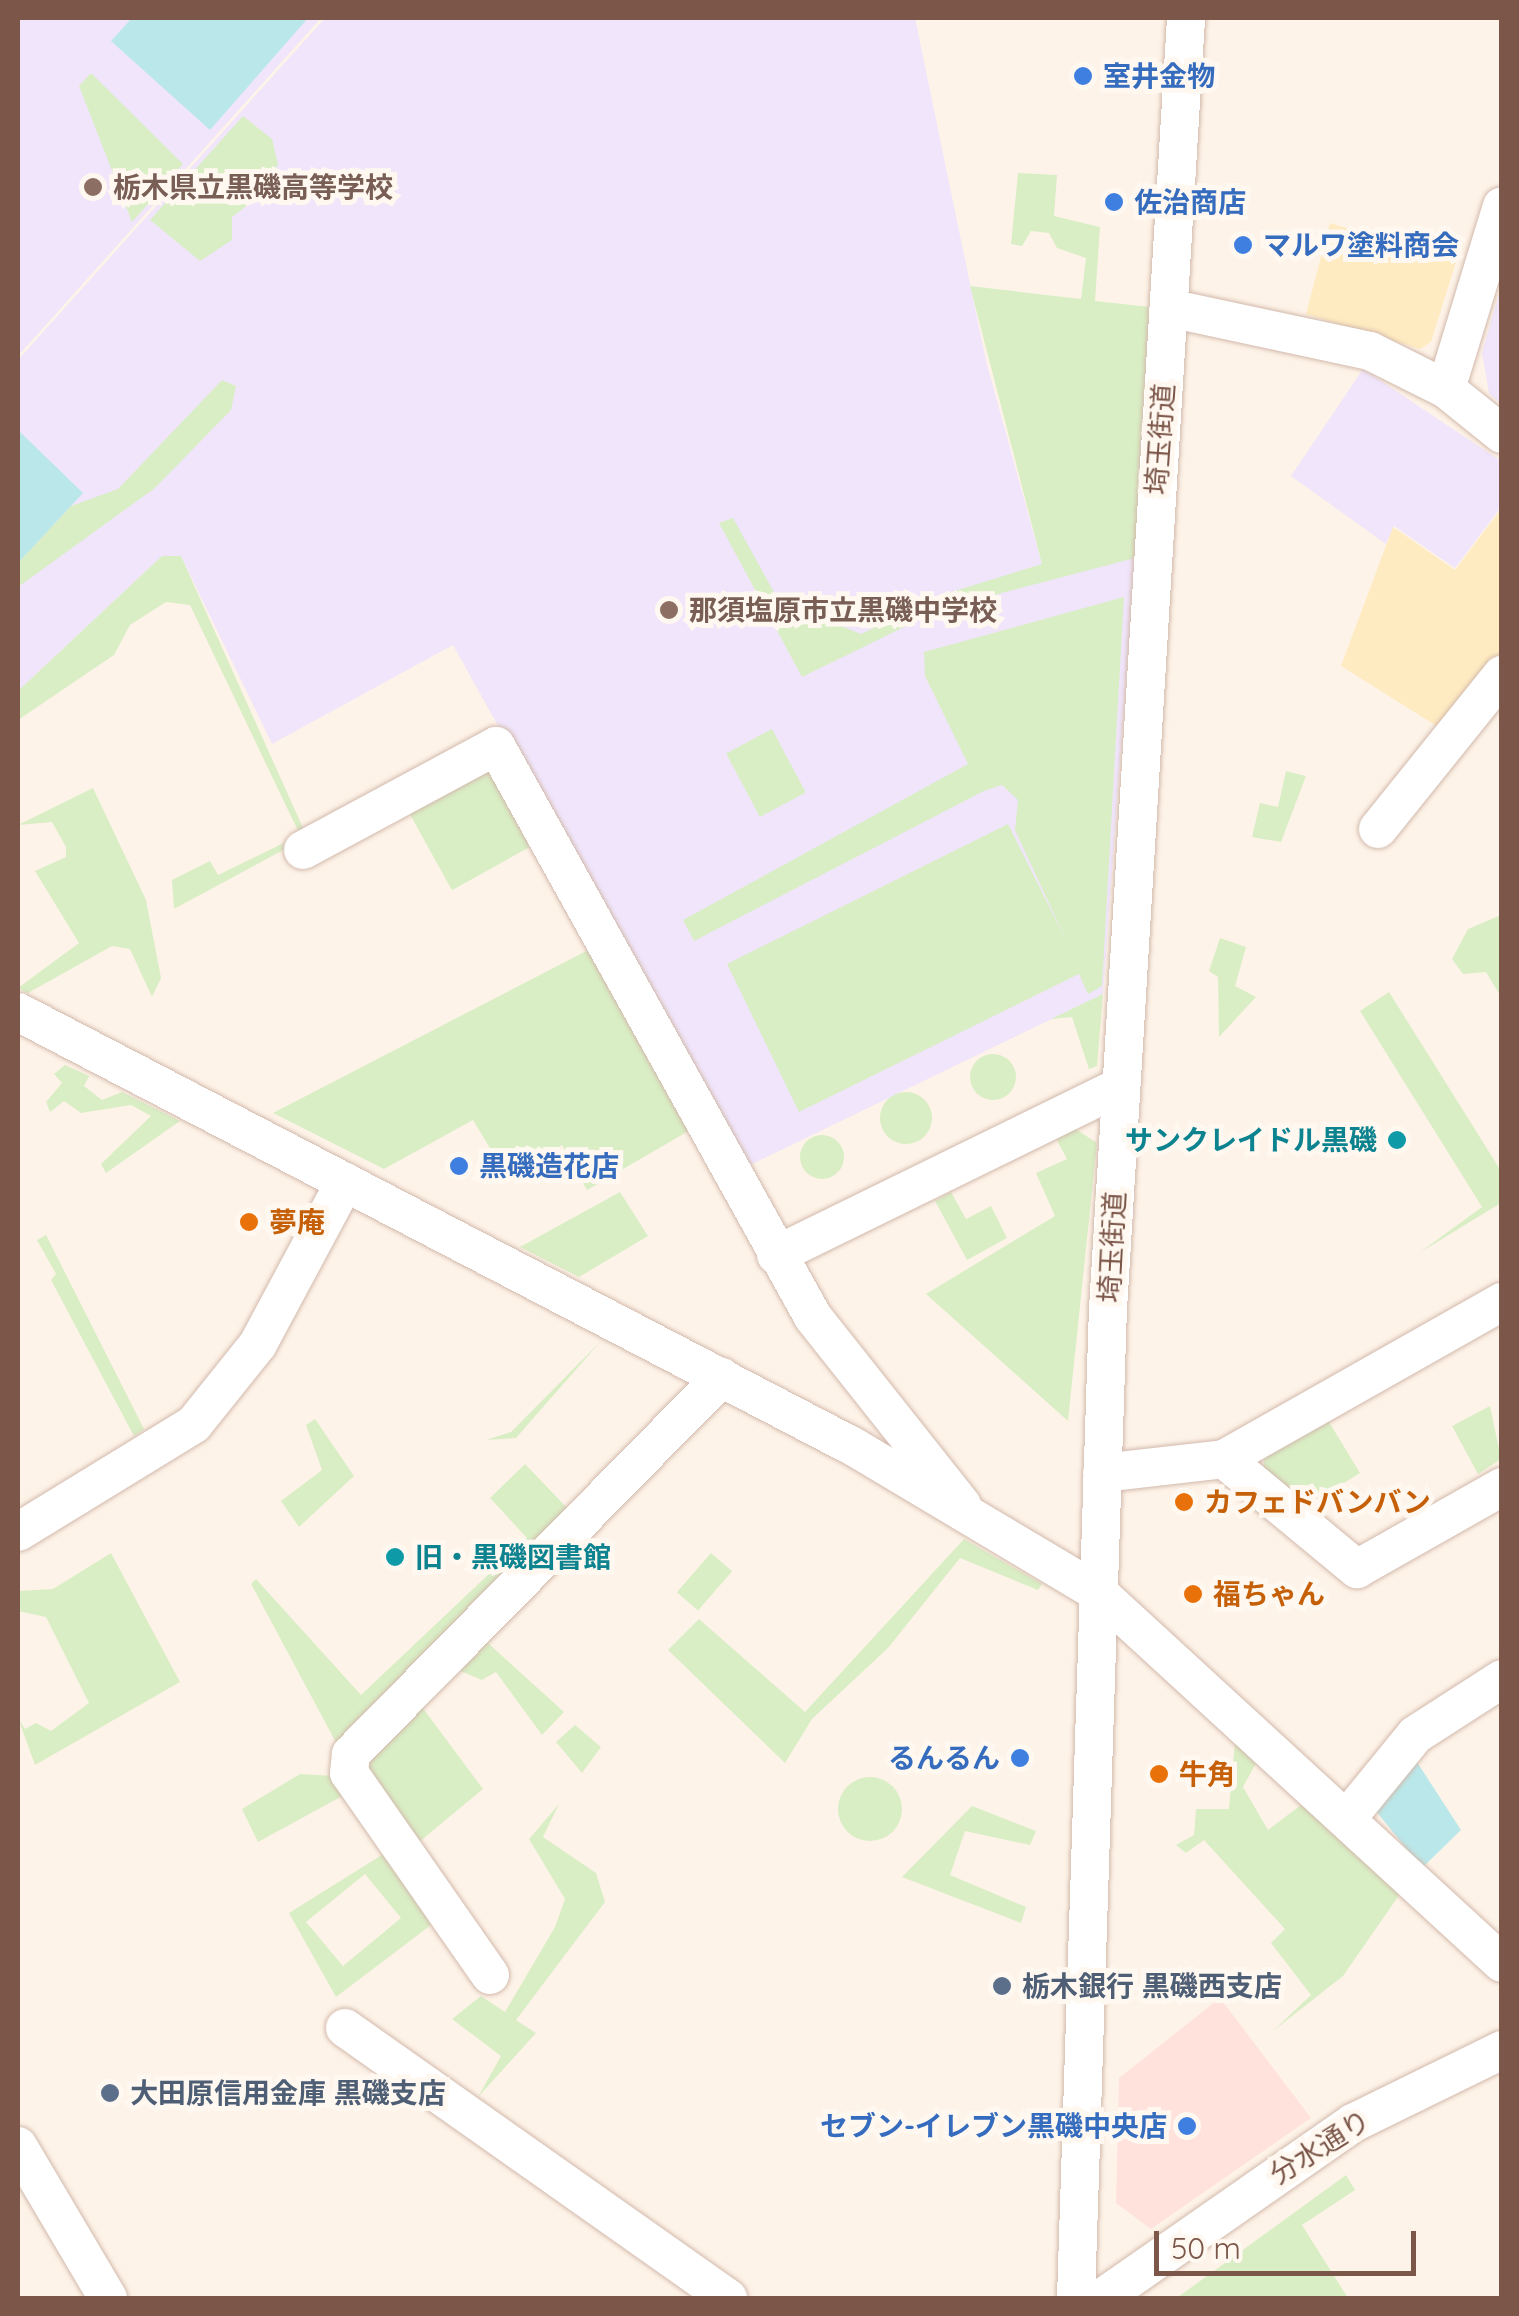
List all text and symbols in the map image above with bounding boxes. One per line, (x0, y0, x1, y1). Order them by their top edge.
place label: 室井金物 (1103, 59, 1215, 93)
marker: 室井金物 (1072, 65, 1094, 87)
place label: 栃木県立黒磯高等学校 (113, 170, 393, 204)
marker: 栃木県立黒磯高等学校 (82, 176, 104, 198)
place label: 佐治商店 (1134, 185, 1246, 219)
marker: 佐治商店 (1103, 191, 1125, 213)
place label: マルワ塗料商会 (1263, 228, 1459, 262)
marker: マルワ塗料商会 (1232, 234, 1254, 256)
street label: 埼玉街道 (1139, 382, 1181, 496)
place label: 那須塩原市立黒磯中学校 (689, 593, 997, 627)
marker: 那須塩原市立黒磯中学校 (658, 599, 680, 621)
place label: サンクレイドル黒磯 (1125, 1123, 1377, 1157)
marker: サンクレイドル黒磯 (1386, 1129, 1408, 1151)
place label: 黒磯造花店 (479, 1149, 619, 1183)
marker: 黒磯造花店 (448, 1155, 470, 1177)
street label: 埼玉街道 (1092, 1190, 1132, 1304)
place label: 夢庵 (269, 1205, 325, 1239)
marker: 夢庵 (238, 1211, 260, 1233)
place label: カフェドバンバン (1204, 1485, 1428, 1519)
marker: カフェドバンバン (1173, 1491, 1195, 1513)
place label: 旧・黒磯図書館 (415, 1540, 611, 1574)
marker: 旧・黒磯図書館 (384, 1546, 406, 1568)
place label: 福ちゃん (1213, 1577, 1325, 1611)
marker: 福ちゃん (1182, 1583, 1204, 1605)
place label: るんるん (888, 1741, 1000, 1775)
marker: るんるん (1009, 1747, 1031, 1769)
place label: 牛角 (1179, 1757, 1235, 1791)
marker: 牛角 (1148, 1763, 1170, 1785)
place label: 栃木銀行 黒磯西支店 (1022, 1969, 1282, 2003)
marker: 栃木銀行 黒磯西支店 (991, 1975, 1013, 1997)
place label: 大田原信用金庫 黒磯支店 (130, 2076, 446, 2110)
marker: 大田原信用金庫 黒磯支店 (99, 2082, 121, 2104)
street label: 分水通り (1264, 2103, 1376, 2191)
place label: セブン-イレブン黒磯中央店 (820, 2109, 1167, 2143)
marker: セブン-イレブン黒磯中央店 (1176, 2115, 1198, 2137)
scale bar (1159, 2211, 1422, 2273)
text: 50 m (1171, 2229, 1241, 2267)

